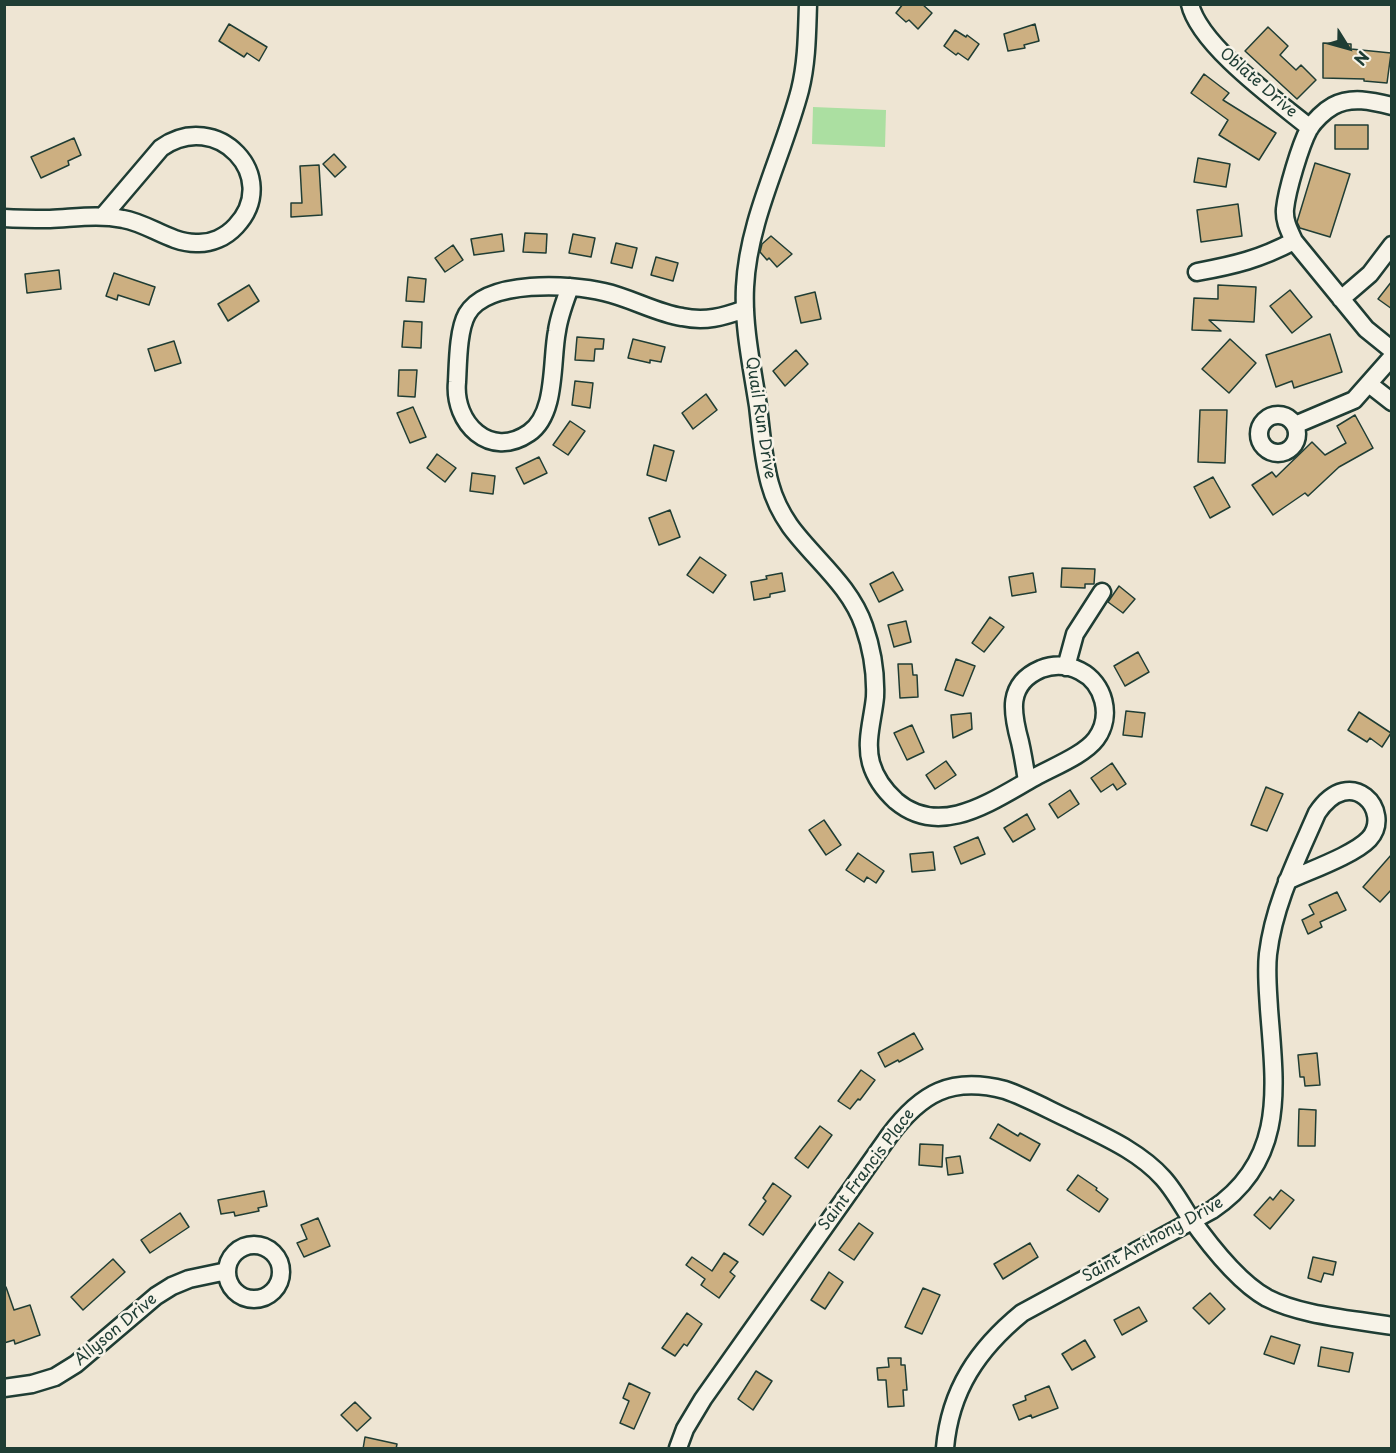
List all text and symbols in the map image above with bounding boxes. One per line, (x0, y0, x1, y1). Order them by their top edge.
north arrow (1318, 18, 1378, 78)
street label: Oblate Drive (1215, 44, 1301, 122)
text: N (1349, 47, 1376, 71)
street label: Quail Run Drive (741, 355, 779, 481)
street label: Saint Francis Place (815, 1105, 919, 1235)
street label: Saint Anthony Drive (1079, 1193, 1227, 1287)
street label: Allyson Drive (71, 1290, 161, 1370)

